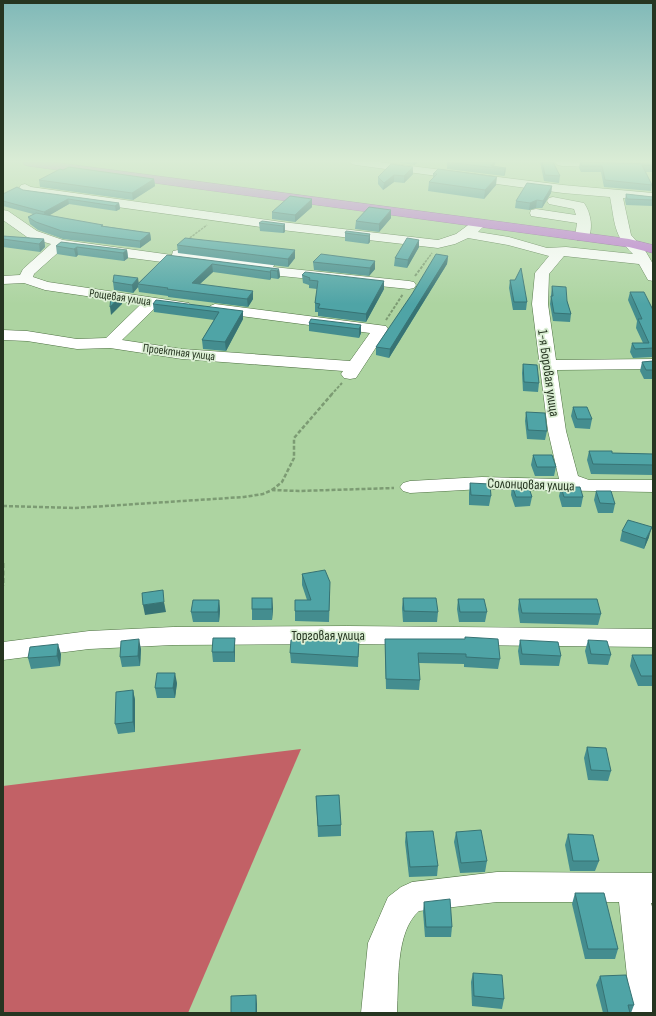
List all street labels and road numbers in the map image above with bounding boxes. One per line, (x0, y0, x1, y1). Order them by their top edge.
street label: Рощевая улица (88, 286, 152, 309)
street label: 1-я Боровая улица (534, 329, 563, 418)
street label: Проектная улица (142, 341, 216, 364)
street label: Солонцовая улица (487, 474, 575, 495)
street label: Торговая улица (291, 627, 365, 644)

